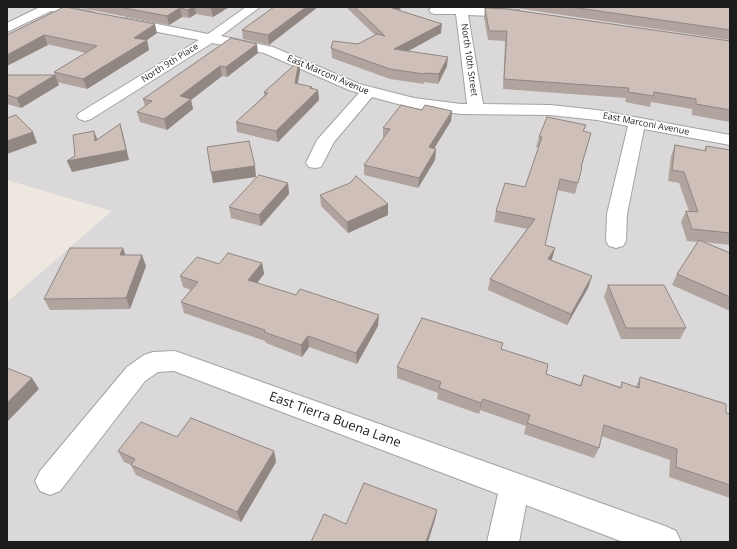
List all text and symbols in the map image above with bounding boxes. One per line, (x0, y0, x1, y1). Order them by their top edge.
street label: North 10th Street (459, 23, 479, 97)
street label: North 9th Place (139, 41, 201, 85)
street label: East Marconi Avenue (285, 53, 371, 97)
street label: East Marconi Avenue (602, 110, 690, 138)
street label: East Tierra Buena Lane (267, 389, 403, 451)

